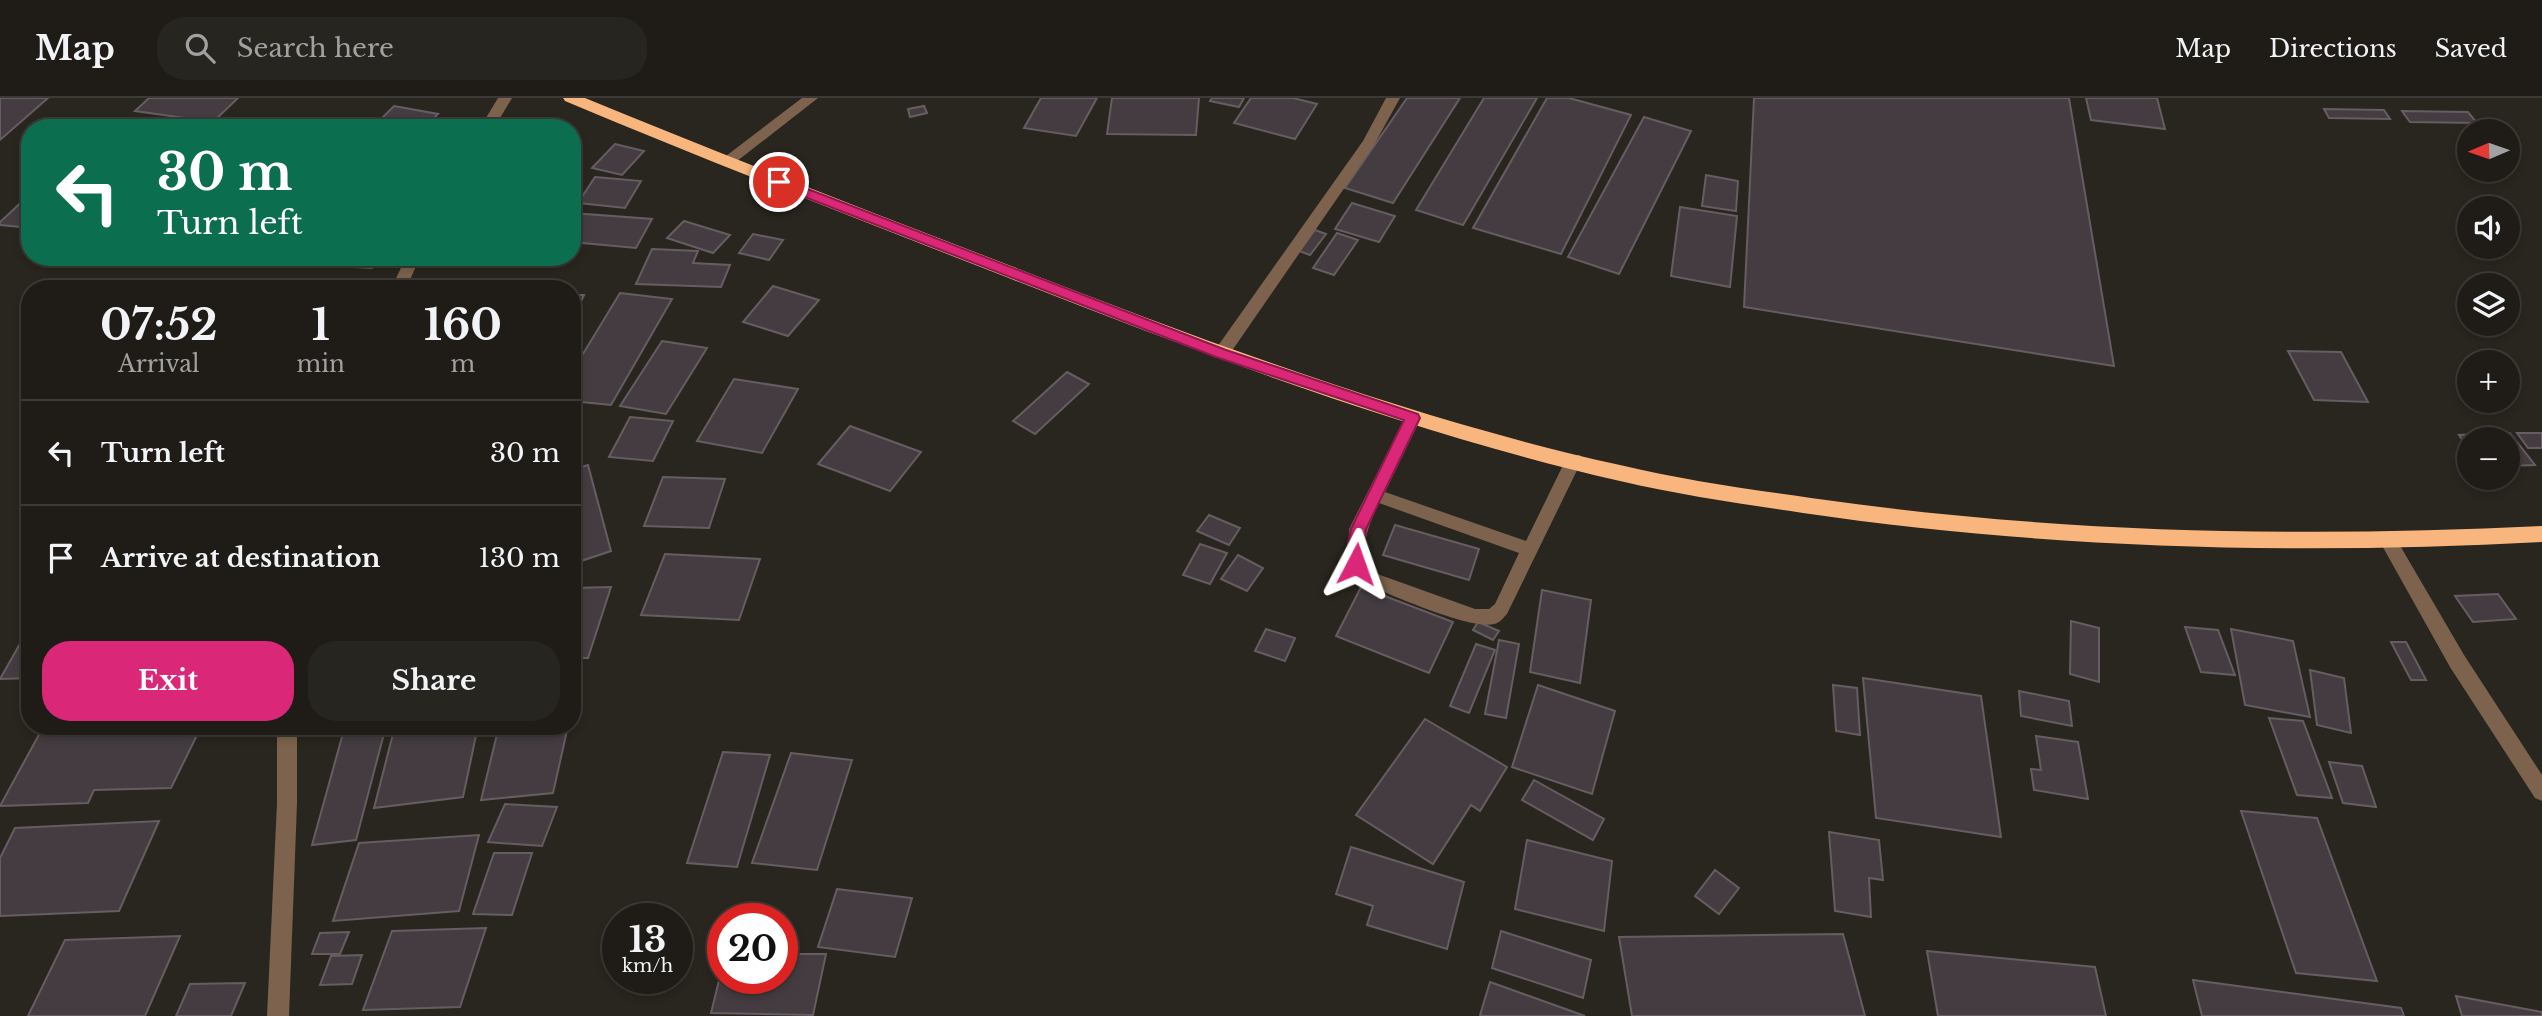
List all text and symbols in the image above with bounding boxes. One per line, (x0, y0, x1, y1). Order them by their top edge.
search box (157, 17, 647, 80)
text: Map (35, 28, 115, 69)
icon: search (181, 29, 219, 67)
text: Search here (237, 32, 394, 64)
text: Map (2175, 34, 2231, 63)
text: Directions (2269, 34, 2397, 63)
text: Saved (2435, 34, 2507, 63)
north arrow (2457, 119, 2520, 182)
map controls (2457, 119, 2520, 490)
text: 30 m (157, 142, 292, 203)
icon: left (42, 147, 133, 238)
pin (749, 152, 809, 212)
icon: arrive (760, 163, 798, 201)
button: sound (2457, 196, 2520, 259)
text: Turn left (157, 203, 303, 243)
button: layers (2457, 273, 2520, 336)
text: 07:52 (100, 299, 218, 351)
text: 1 (312, 299, 330, 351)
text: 160 (424, 299, 502, 351)
text: Arrival (118, 350, 199, 378)
text: min (296, 350, 345, 378)
text: m (451, 350, 475, 378)
button: + (2457, 350, 2520, 413)
button: − (2457, 427, 2520, 490)
icon: left (42, 434, 80, 472)
text: Turn left (101, 437, 225, 469)
text: 30 m (490, 437, 560, 469)
position arrow (1319, 527, 1393, 601)
icon: arrive (42, 539, 80, 577)
text: Arrive at destination (101, 542, 381, 574)
text: 130 m (478, 542, 560, 574)
button: Exit (42, 641, 294, 721)
button: Share (308, 641, 560, 721)
speed limit sign: 20 (707, 903, 798, 994)
text: 13 (629, 918, 666, 961)
text: km/h (622, 955, 673, 977)

